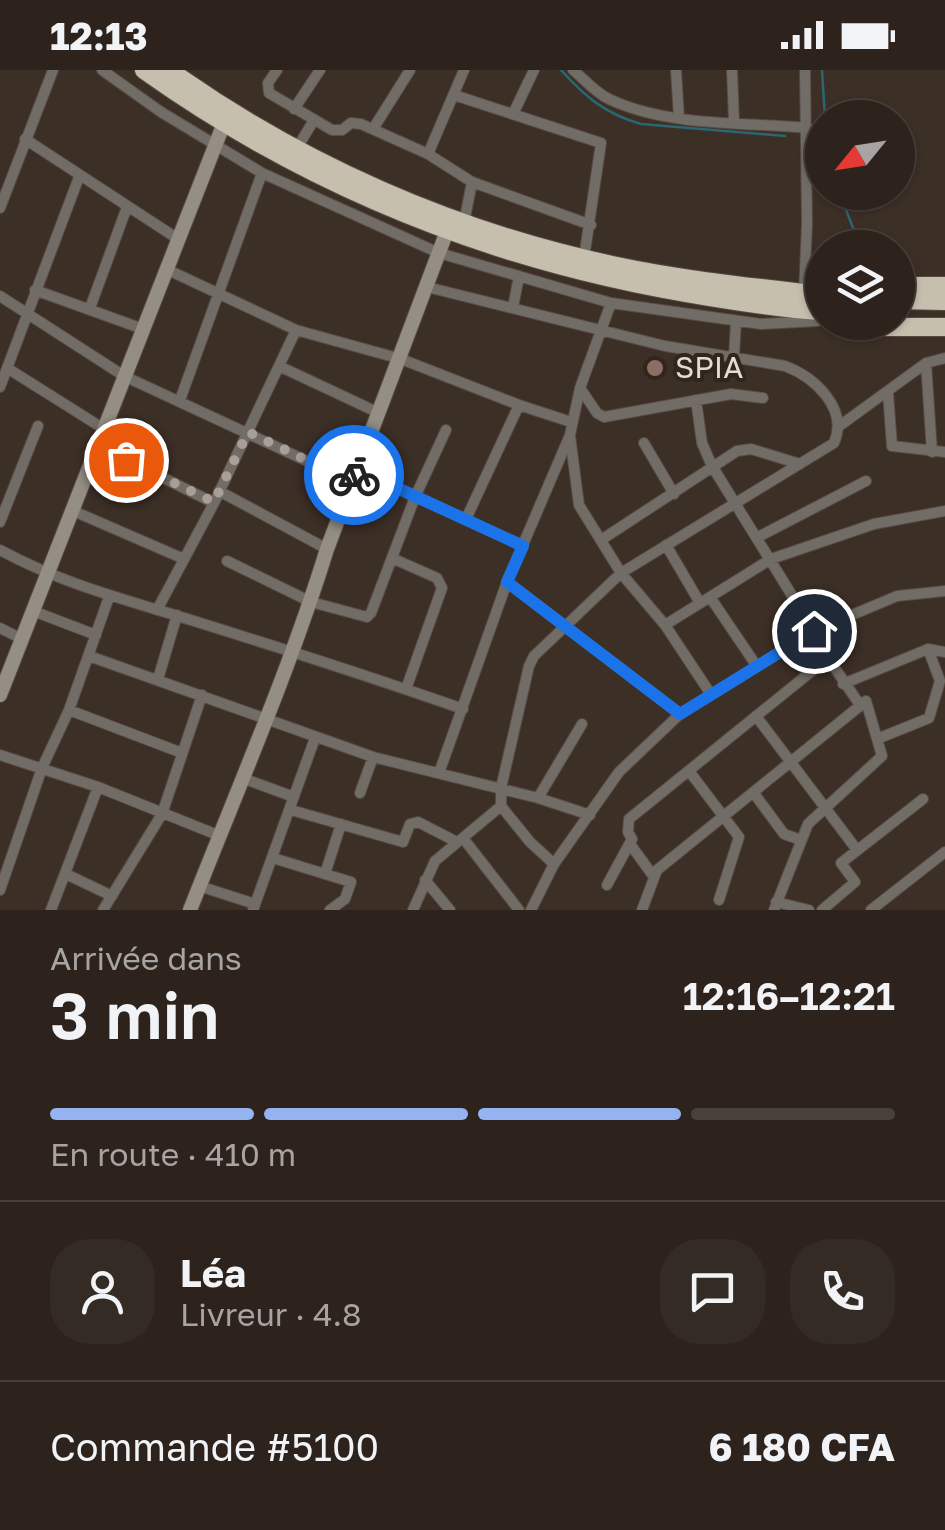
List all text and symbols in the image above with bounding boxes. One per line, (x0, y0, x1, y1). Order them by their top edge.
text: 12:13 (50, 13, 148, 58)
north arrow (805, 100, 915, 210)
map controls (805, 100, 915, 340)
button: layers (805, 230, 915, 340)
place label: SPIA (675, 349, 743, 385)
marker: SPIA (644, 357, 666, 379)
pin (84, 418, 169, 503)
courier (304, 425, 404, 525)
icon: bag (99, 433, 154, 488)
icon: bike (327, 448, 382, 503)
pin (772, 589, 857, 674)
icon: home (787, 604, 842, 659)
text: Arrivée dans (50, 939, 242, 977)
text: 12:16–12:21 (683, 973, 895, 1018)
text: 3 min (50, 975, 219, 1053)
text: En route · 410 m (50, 1135, 296, 1173)
button: person (50, 1239, 155, 1344)
button: chat (660, 1239, 765, 1344)
button: phone (790, 1239, 895, 1344)
text: Léa (180, 1250, 246, 1295)
text: Livreur · 4.8 (180, 1295, 362, 1333)
text: Commande #5100 (50, 1424, 379, 1469)
text: 6 180 CFA (709, 1424, 895, 1469)

